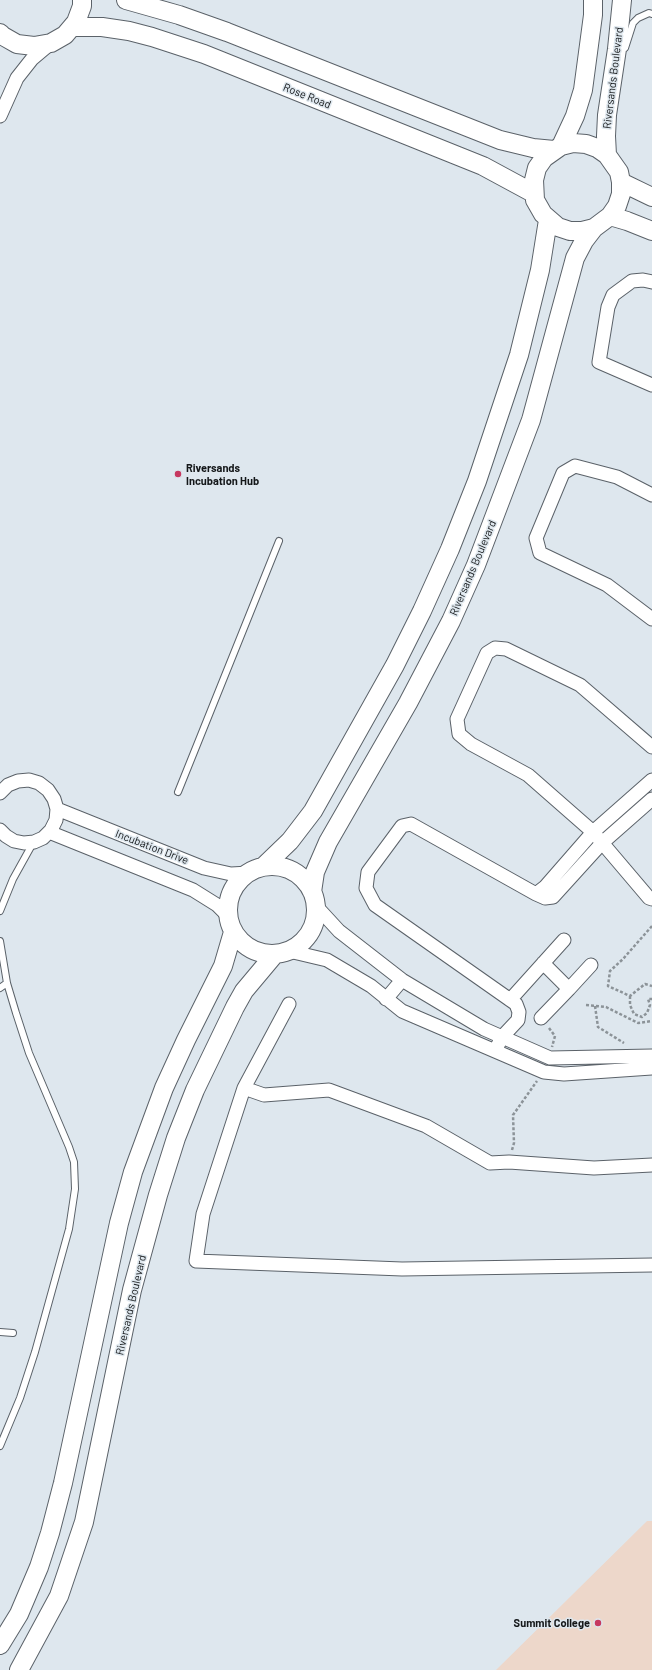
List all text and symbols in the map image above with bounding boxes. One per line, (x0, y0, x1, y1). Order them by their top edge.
street label: Riversands Boulevard (600, 26, 626, 130)
street label: Rose Road (281, 80, 333, 112)
place label: Riversands Incubation Hub (186, 461, 259, 487)
marker: Riversands Incubation Hub (173, 469, 183, 479)
street label: Riversands Boulevard (447, 518, 499, 618)
street label: Incubation Drive (114, 827, 190, 867)
street label: Riversands Boulevard (113, 1254, 149, 1356)
place label: Summit College (514, 1616, 590, 1630)
marker: Summit College (593, 1618, 603, 1628)

